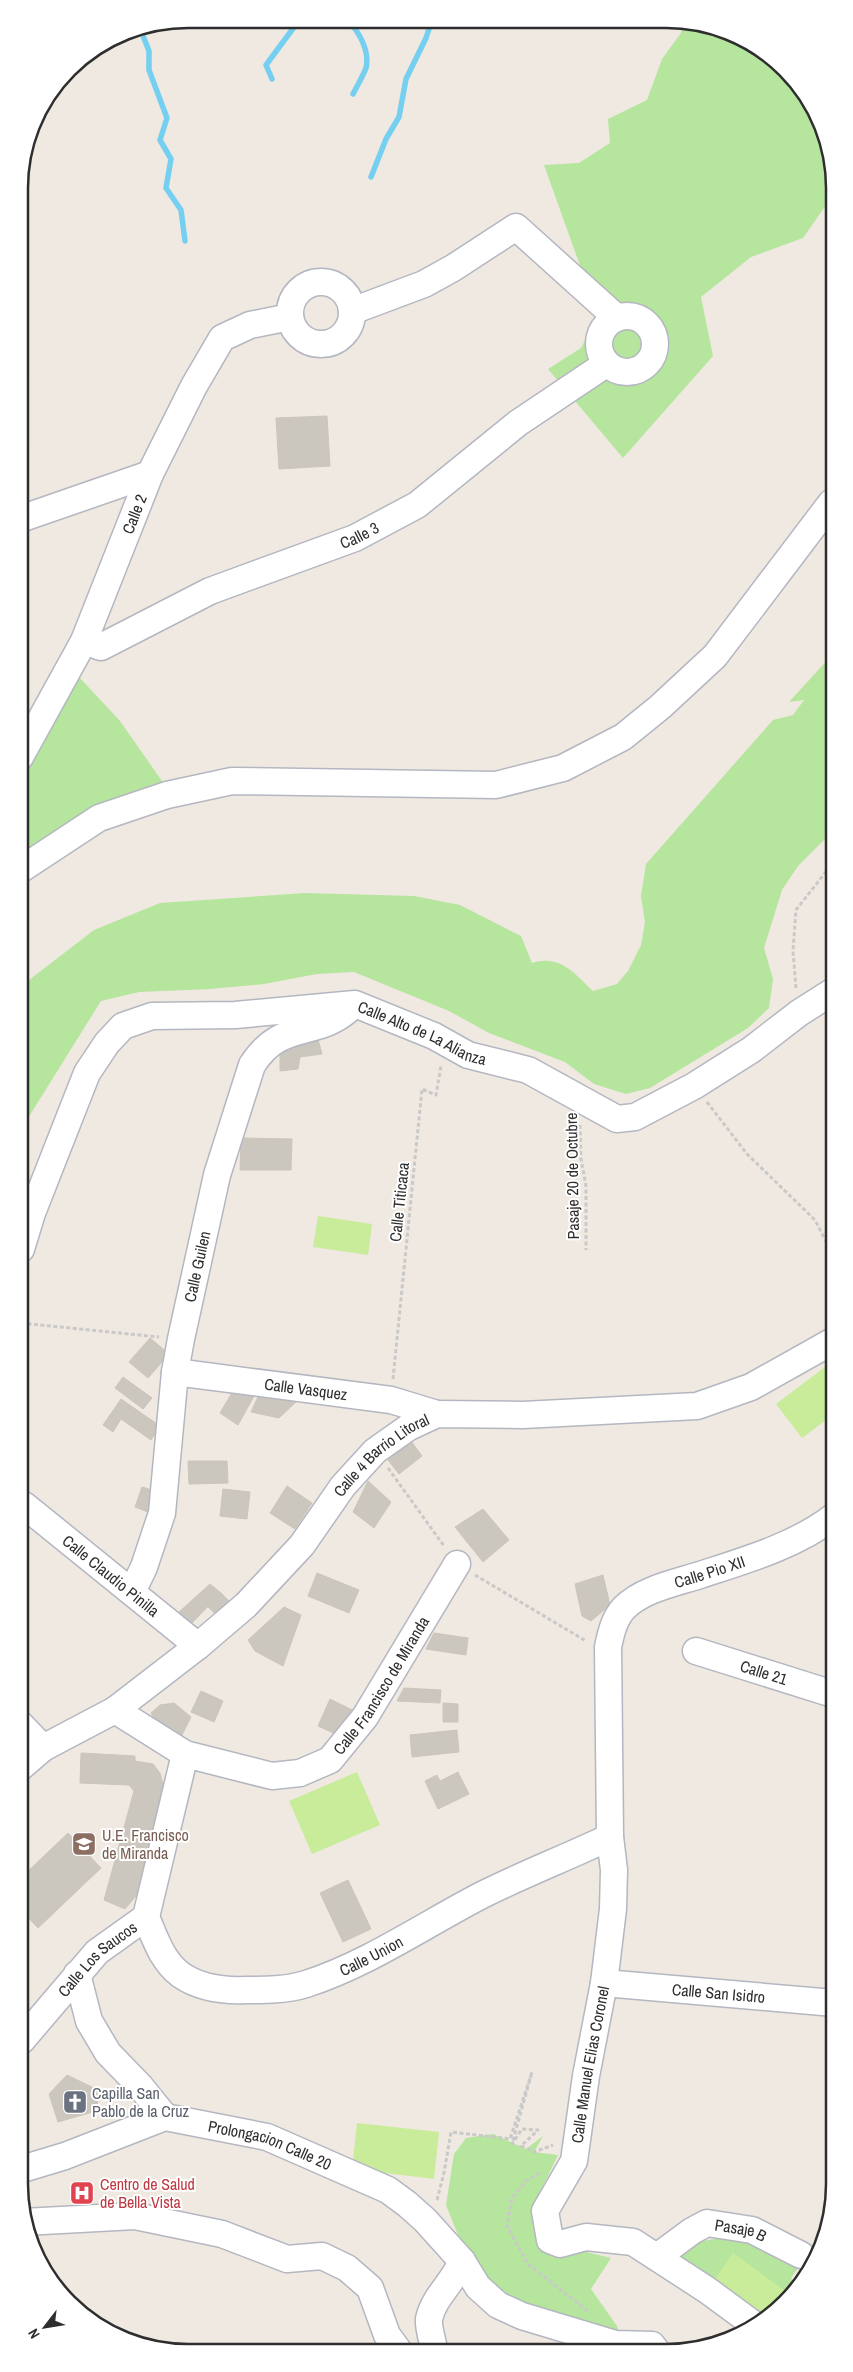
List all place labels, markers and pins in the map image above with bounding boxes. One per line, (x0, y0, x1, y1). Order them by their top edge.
place label: U.E. Francisco de Miranda (102, 1824, 189, 1864)
school or university icon: U.E. Francisco de Miranda (71, 1831, 97, 1857)
place label: Capilla San Pablo de la Cruz (92, 2082, 189, 2122)
church icon: Capilla San Pablo de la Cruz (62, 2089, 88, 2115)
place label: Centro de Salud de Bella Vista (100, 2173, 195, 2213)
hospital icon: Centro de Salud de Bella Vista (69, 2180, 95, 2206)

